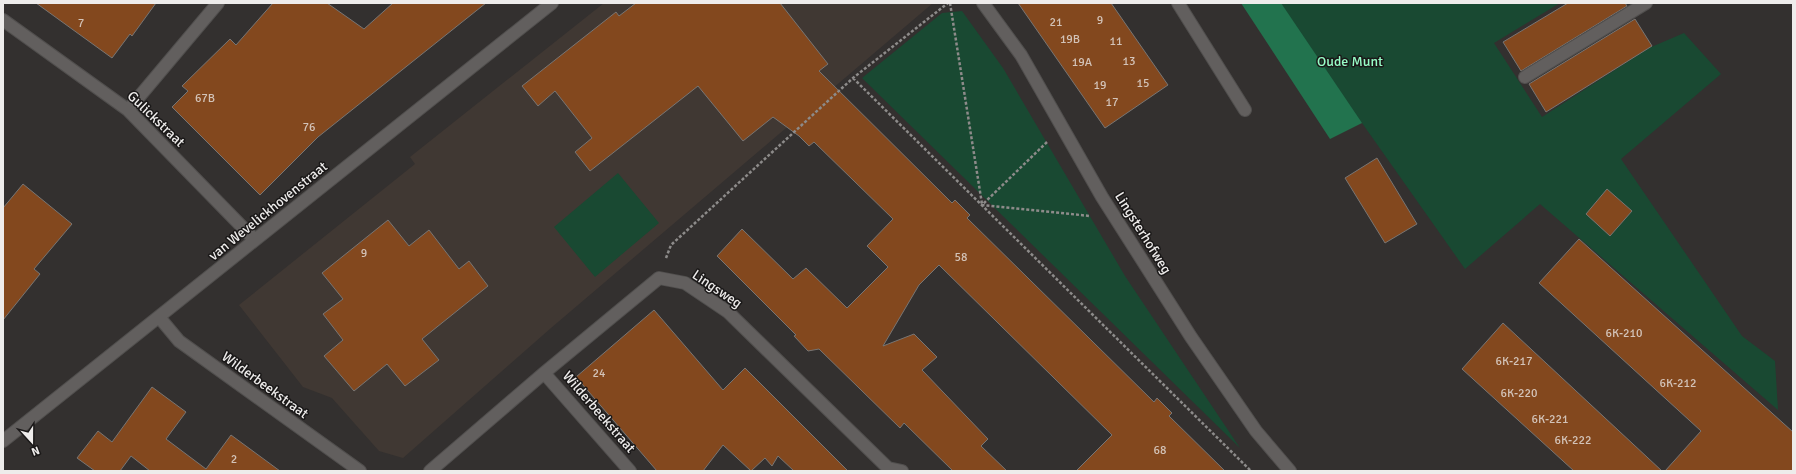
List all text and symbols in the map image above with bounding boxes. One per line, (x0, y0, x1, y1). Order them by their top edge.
house number: 9 (1097, 13, 1103, 28)
house number: 21 (1050, 15, 1062, 30)
house number: 7 (78, 16, 84, 31)
house number: 19B (1060, 32, 1080, 47)
house number: 11 (1110, 34, 1122, 49)
park label: Oude Munt (1317, 53, 1383, 70)
house number: 13 (1123, 54, 1135, 69)
house number: 19A (1072, 55, 1093, 70)
house number: 15 (1137, 76, 1149, 91)
house number: 19 (1094, 78, 1106, 93)
street label: Gulickstraat (124, 87, 188, 151)
house number: 67B (195, 91, 215, 106)
house number: 17 (1106, 95, 1118, 110)
house number: 76 (303, 120, 315, 135)
street label: van Wevelickhovenstraat (205, 158, 331, 264)
street label: Lingsterhofweg (1111, 189, 1175, 277)
house number: 9 (361, 246, 367, 261)
house number: 58 (955, 250, 967, 265)
street label: Lingsweg (689, 266, 745, 312)
house number: 6K-210 (1605, 326, 1643, 341)
street label: Wilderbeekstraat (218, 348, 312, 422)
house number: 6K-217 (1495, 354, 1533, 369)
house number: 24 (593, 366, 606, 381)
street label: Wilderbeekstraat (559, 368, 639, 456)
house number: 6K-212 (1659, 376, 1697, 391)
house number: 6K-220 (1500, 386, 1538, 401)
house number: 6K-221 (1531, 412, 1569, 427)
north arrow (12, 422, 52, 462)
house number: 6K-222 (1554, 433, 1592, 448)
text: N (30, 443, 41, 458)
house number: 68 (1154, 443, 1166, 458)
house number: 2 (231, 452, 237, 467)

